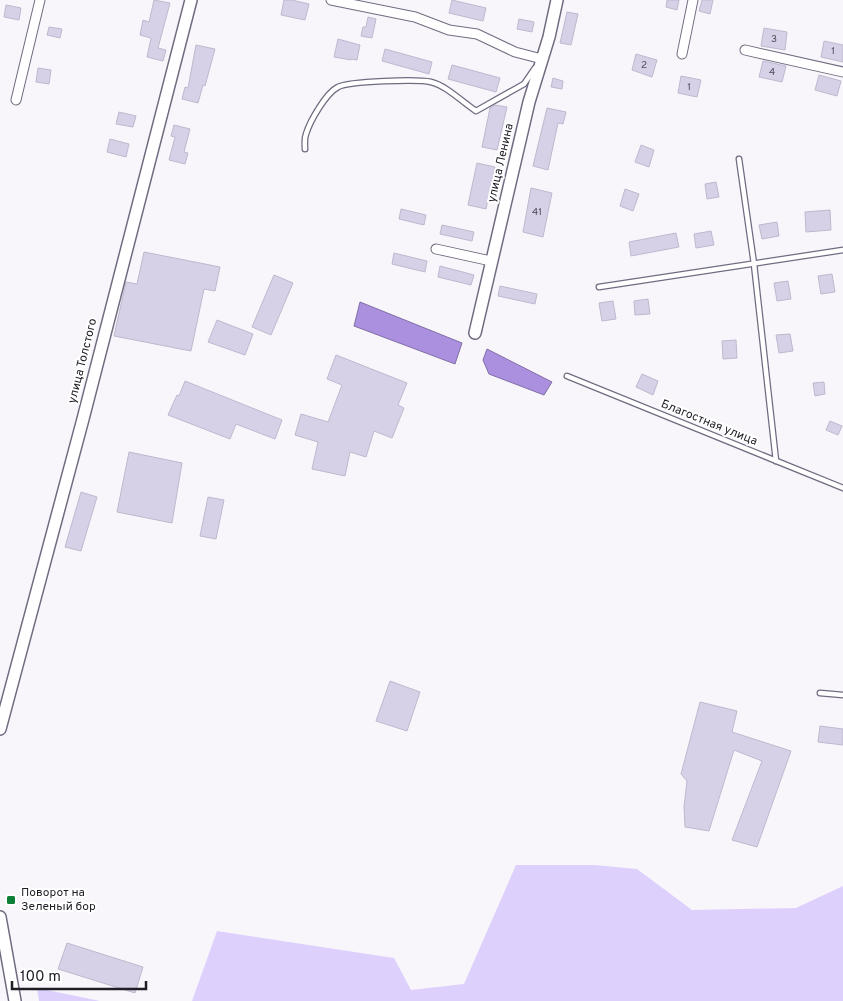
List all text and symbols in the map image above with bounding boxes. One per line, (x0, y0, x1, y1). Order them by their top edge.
house number: 3 (771, 33, 777, 46)
house number: 1 (831, 45, 835, 58)
house number: 2 (641, 59, 647, 72)
house number: 4 (769, 66, 775, 79)
house number: 1 (687, 81, 691, 94)
street label: улица Ленина (484, 122, 518, 204)
house number: 41 (532, 206, 542, 219)
street label: улица Толстого (65, 316, 101, 405)
street label: Благостная улица (658, 396, 760, 450)
place label: Поворот на Зеленый бор (21, 885, 96, 915)
marker: Поворот на Зеленый бор (5, 894, 17, 906)
scale bar (12, 958, 146, 990)
text: 100 m (20, 968, 61, 987)

